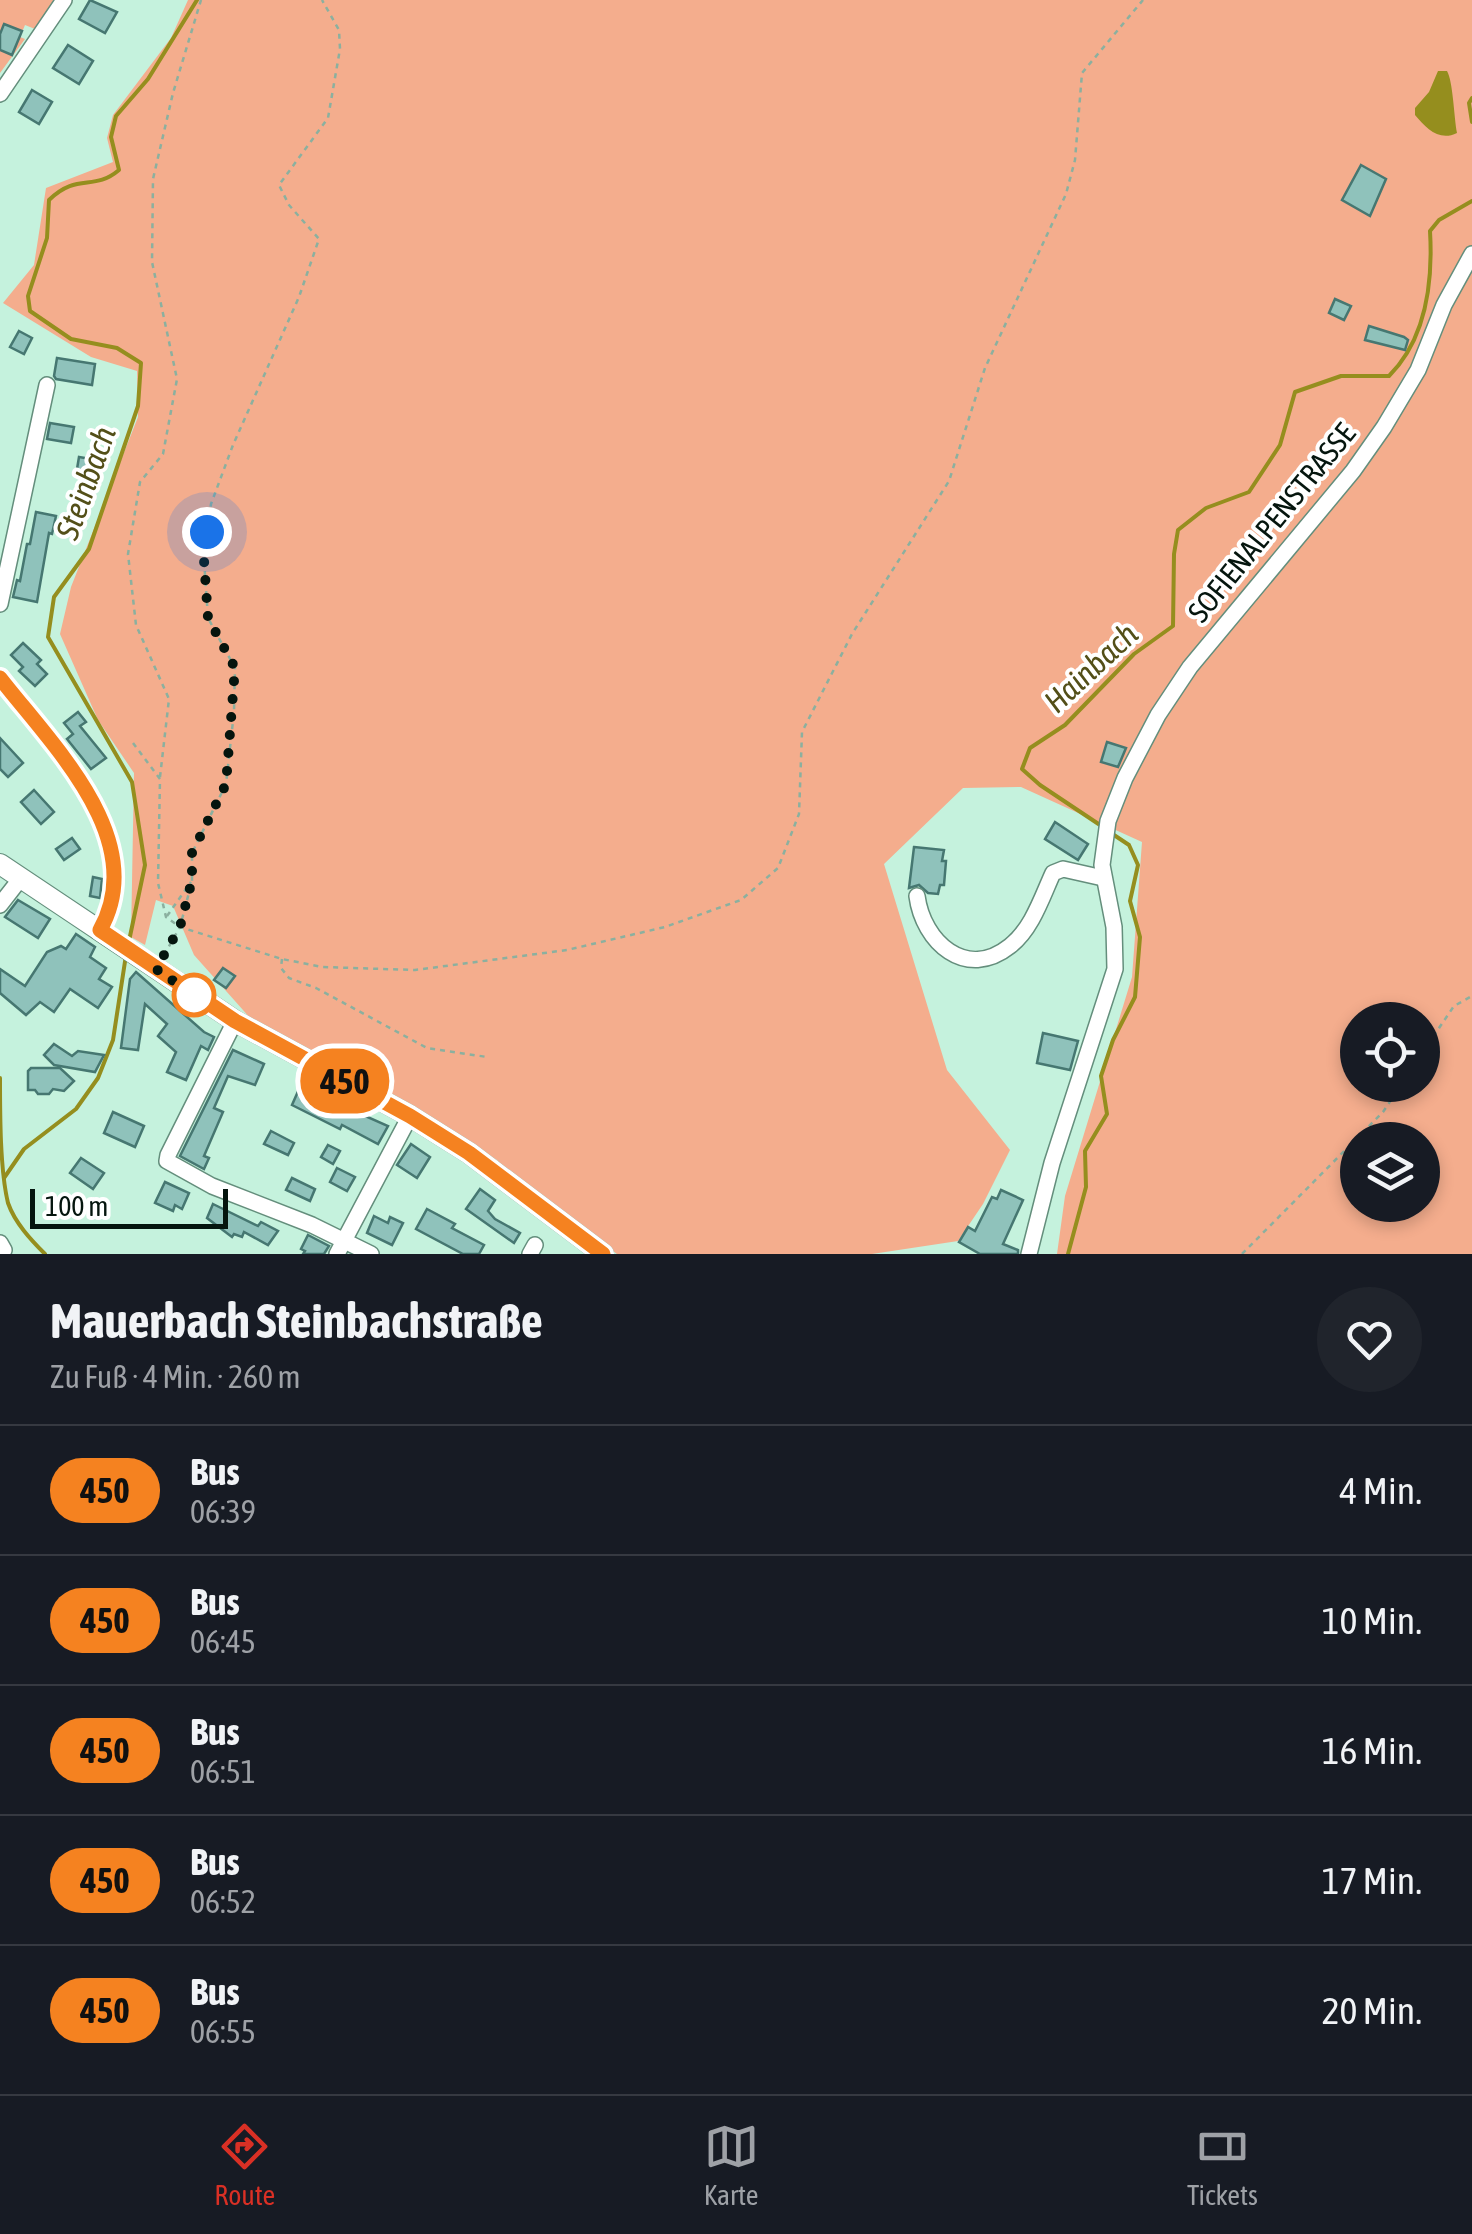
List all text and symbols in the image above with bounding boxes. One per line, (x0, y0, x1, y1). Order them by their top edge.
street label: SOFIENALPENSTRASSE (1181, 416, 1362, 628)
water label: Steinbach (48, 421, 123, 545)
your location (182, 507, 232, 557)
water label: Hainbach (1036, 615, 1145, 720)
unlabelled marker (173, 974, 215, 1016)
map controls (1340, 1002, 1440, 1222)
button: locate (1340, 1002, 1440, 1102)
line badge: 450 (288, 1048, 402, 1114)
text: 450 (320, 1061, 370, 1101)
button: layers (1340, 1122, 1440, 1222)
scale bar (30, 1184, 228, 1228)
text: 100 m (45, 1190, 108, 1222)
button: heart (1317, 1287, 1422, 1392)
text: Mauerbach Steinbachstraße (50, 1293, 543, 1348)
text: Zu Fuß · 4 Min. · 260 m (50, 1358, 301, 1395)
text: Bus (190, 1450, 240, 1493)
text: 4 Min. (1340, 1469, 1422, 1512)
text: 450 (80, 1470, 130, 1510)
text: 06:39 (190, 1493, 256, 1530)
text: Bus (190, 1580, 240, 1623)
text: 10 Min. (1322, 1599, 1422, 1642)
text: 450 (80, 1600, 130, 1640)
text: 06:45 (190, 1623, 256, 1660)
text: Bus (190, 1710, 240, 1753)
text: 16 Min. (1322, 1729, 1422, 1772)
text: 450 (80, 1730, 130, 1770)
text: 06:51 (190, 1753, 256, 1790)
text: Bus (190, 1840, 240, 1883)
text: 17 Min. (1322, 1859, 1422, 1902)
text: 450 (80, 1860, 130, 1900)
text: 06:52 (190, 1883, 256, 1920)
text: Bus (190, 1970, 240, 2013)
text: 20 Min. (1322, 1989, 1422, 2032)
text: 450 (80, 1990, 130, 2030)
text: 06:55 (190, 2013, 256, 2050)
tab: Route (214, 2119, 275, 2211)
tab: Karte (704, 2119, 759, 2211)
tab: Tickets (1187, 2119, 1258, 2211)

